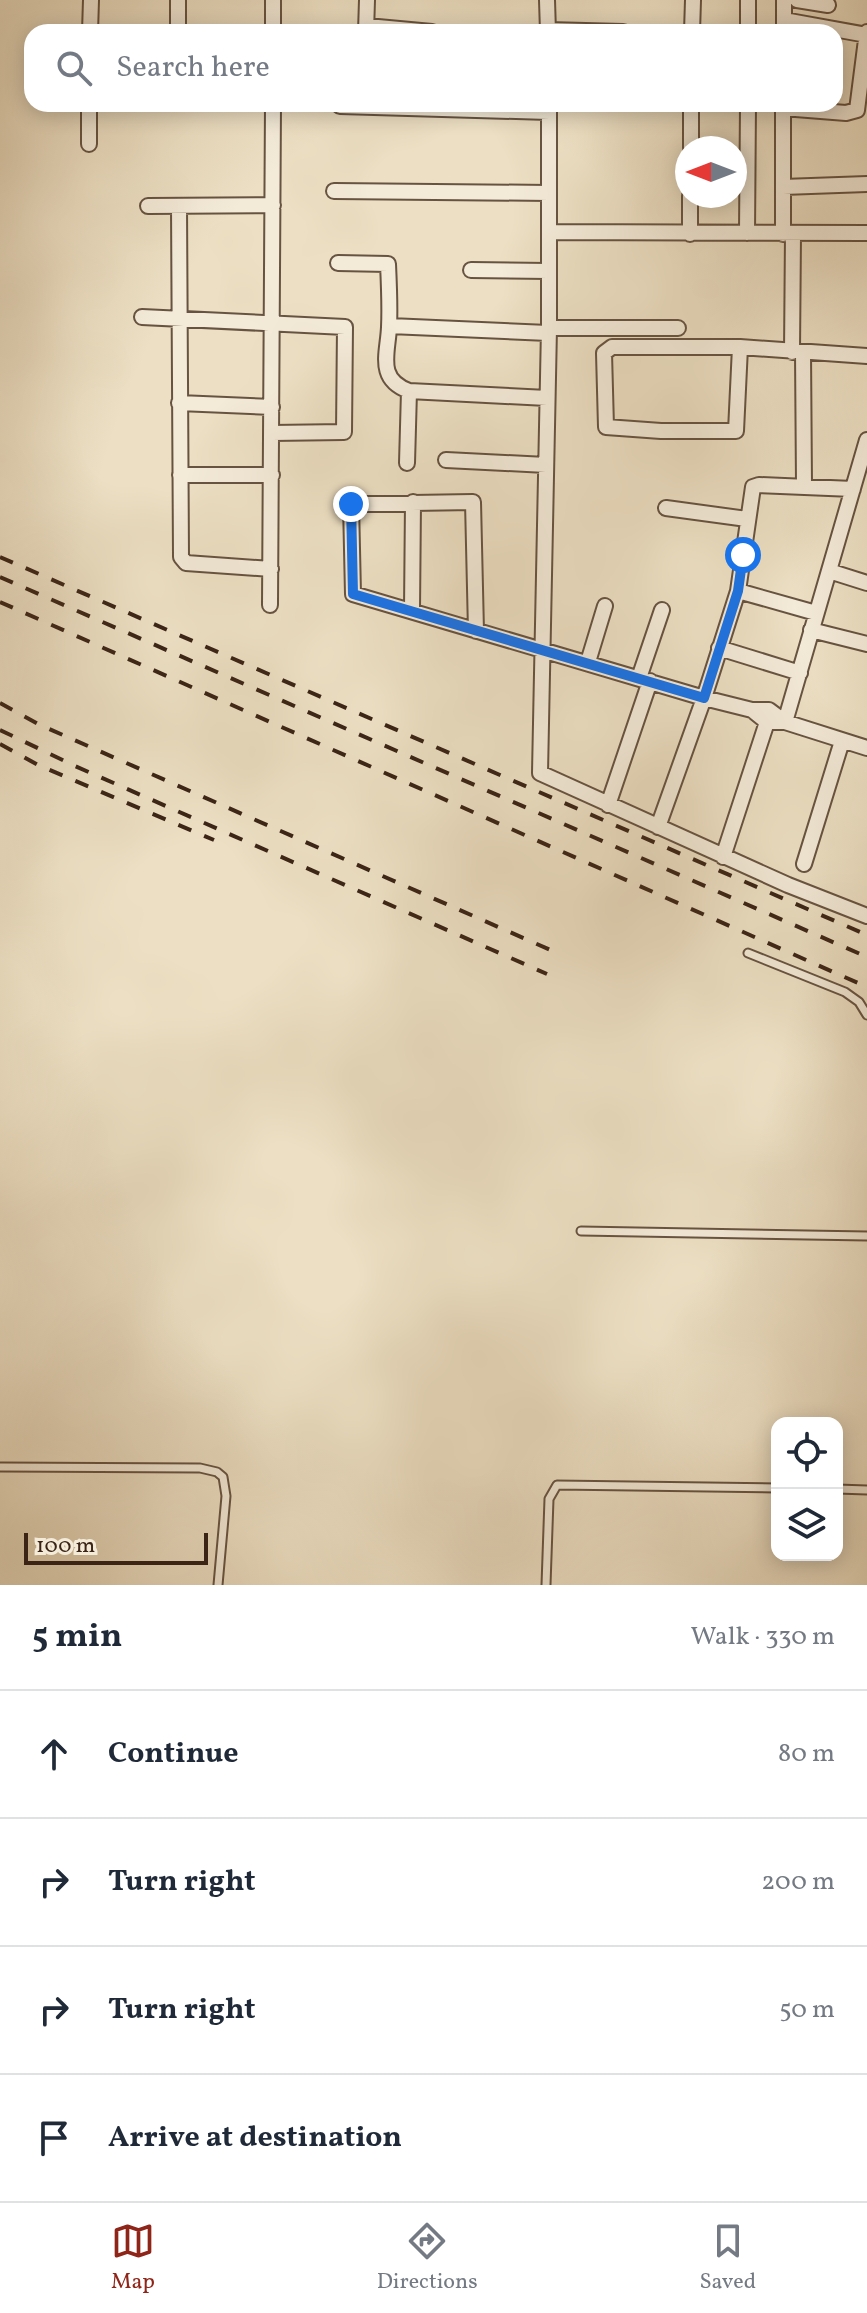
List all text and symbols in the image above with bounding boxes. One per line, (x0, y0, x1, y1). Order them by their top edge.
search box (24, 24, 843, 112)
icon: search (52, 46, 96, 90)
text: Search here (116, 47, 270, 89)
north arrow (675, 136, 747, 208)
route end (333, 486, 369, 522)
route start (725, 537, 761, 573)
map controls (771, 1417, 843, 1561)
button: locate (771, 1417, 843, 1489)
button: layers (771, 1489, 843, 1561)
scale bar (24, 1529, 208, 1565)
text: 100 m (36, 1531, 95, 1562)
text: 5 min (32, 1614, 122, 1661)
text: Walk · 330 m (691, 1619, 835, 1655)
icon: ahead (32, 1732, 76, 1776)
text: Continue (108, 1733, 239, 1775)
text: 80 m (778, 1736, 835, 1772)
icon: right (32, 1860, 76, 1904)
text: Turn right (108, 1861, 256, 1903)
text: 200 m (761, 1864, 835, 1900)
icon: right (32, 1988, 76, 2032)
text: Turn right (108, 1989, 256, 2031)
text: 50 m (779, 1992, 835, 2028)
icon: arrive (32, 2116, 76, 2160)
text: Arrive at destination (108, 2117, 402, 2159)
tab: Map (111, 2219, 155, 2298)
tab: Directions (377, 2219, 478, 2298)
tab: Saved (699, 2219, 756, 2298)

